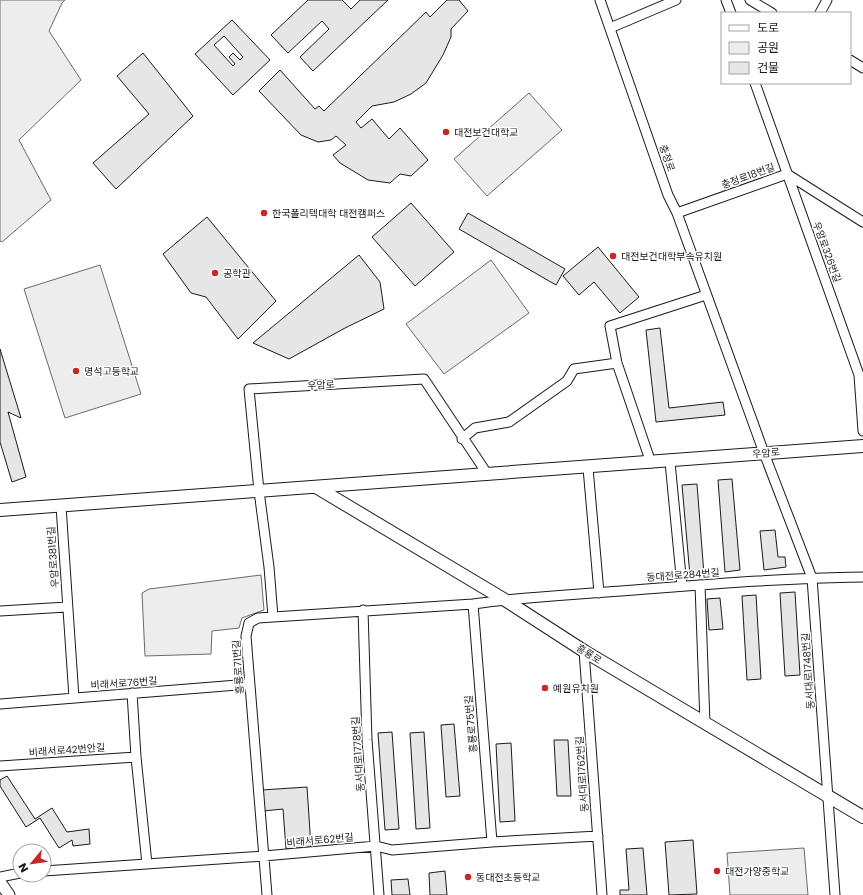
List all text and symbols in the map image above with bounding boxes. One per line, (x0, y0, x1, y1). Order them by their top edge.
legend (721, 12, 851, 84)
text: 도로 (757, 19, 779, 36)
text: 공원 (757, 39, 779, 56)
text: 건물 (757, 59, 779, 76)
place label: 대전보건대학교 (454, 125, 518, 140)
marker: 대전보건대학교 (441, 127, 451, 137)
street label: 충정로 (655, 143, 679, 173)
street label: 충정로18번길 (719, 159, 777, 193)
place label: 한국폴리텍대학 대전캠퍼스 (272, 206, 385, 221)
marker: 한국폴리텍대학 대전캠퍼스 (259, 208, 269, 218)
street label: 우암로326번길 (809, 219, 845, 285)
place label: 대전보건대학부속유치원 (621, 249, 722, 264)
marker: 대전보건대학부속유치원 (608, 251, 618, 261)
place label: 공학관 (223, 266, 251, 281)
marker: 공학관 (210, 268, 220, 278)
place label: 명석고등학교 (84, 364, 139, 379)
marker: 명석고등학교 (71, 366, 81, 376)
street label: 우암로 (307, 377, 335, 393)
street label: 우암로 (752, 444, 780, 462)
street label: 우암로381번길 (43, 526, 63, 588)
street label: 동대전로284번길 (646, 565, 720, 585)
street label: 동서대로1748번길 (798, 632, 818, 710)
street label: 흥룡로71번길 (229, 639, 247, 695)
street label: 흥룡로 (573, 640, 605, 668)
street label: 비래서로76번길 (90, 673, 158, 693)
place label: 예원유치원 (553, 681, 599, 696)
marker: 예원유치원 (540, 683, 550, 693)
street label: 흥룡로75번길 (461, 695, 481, 753)
street label: 동서대로1778번길 (348, 716, 368, 792)
street label: 동서대로1762번길 (572, 736, 592, 812)
street label: 비래서로42번안길 (28, 740, 106, 760)
street label: 비래서로62번길 (286, 830, 354, 850)
north arrow (12, 843, 52, 883)
text: N (14, 860, 32, 875)
place label: 대전가양중학교 (725, 864, 789, 879)
marker: 대전가양중학교 (712, 866, 722, 876)
place label: 동대전초등학교 (476, 870, 540, 885)
marker: 동대전초등학교 (463, 872, 473, 882)

